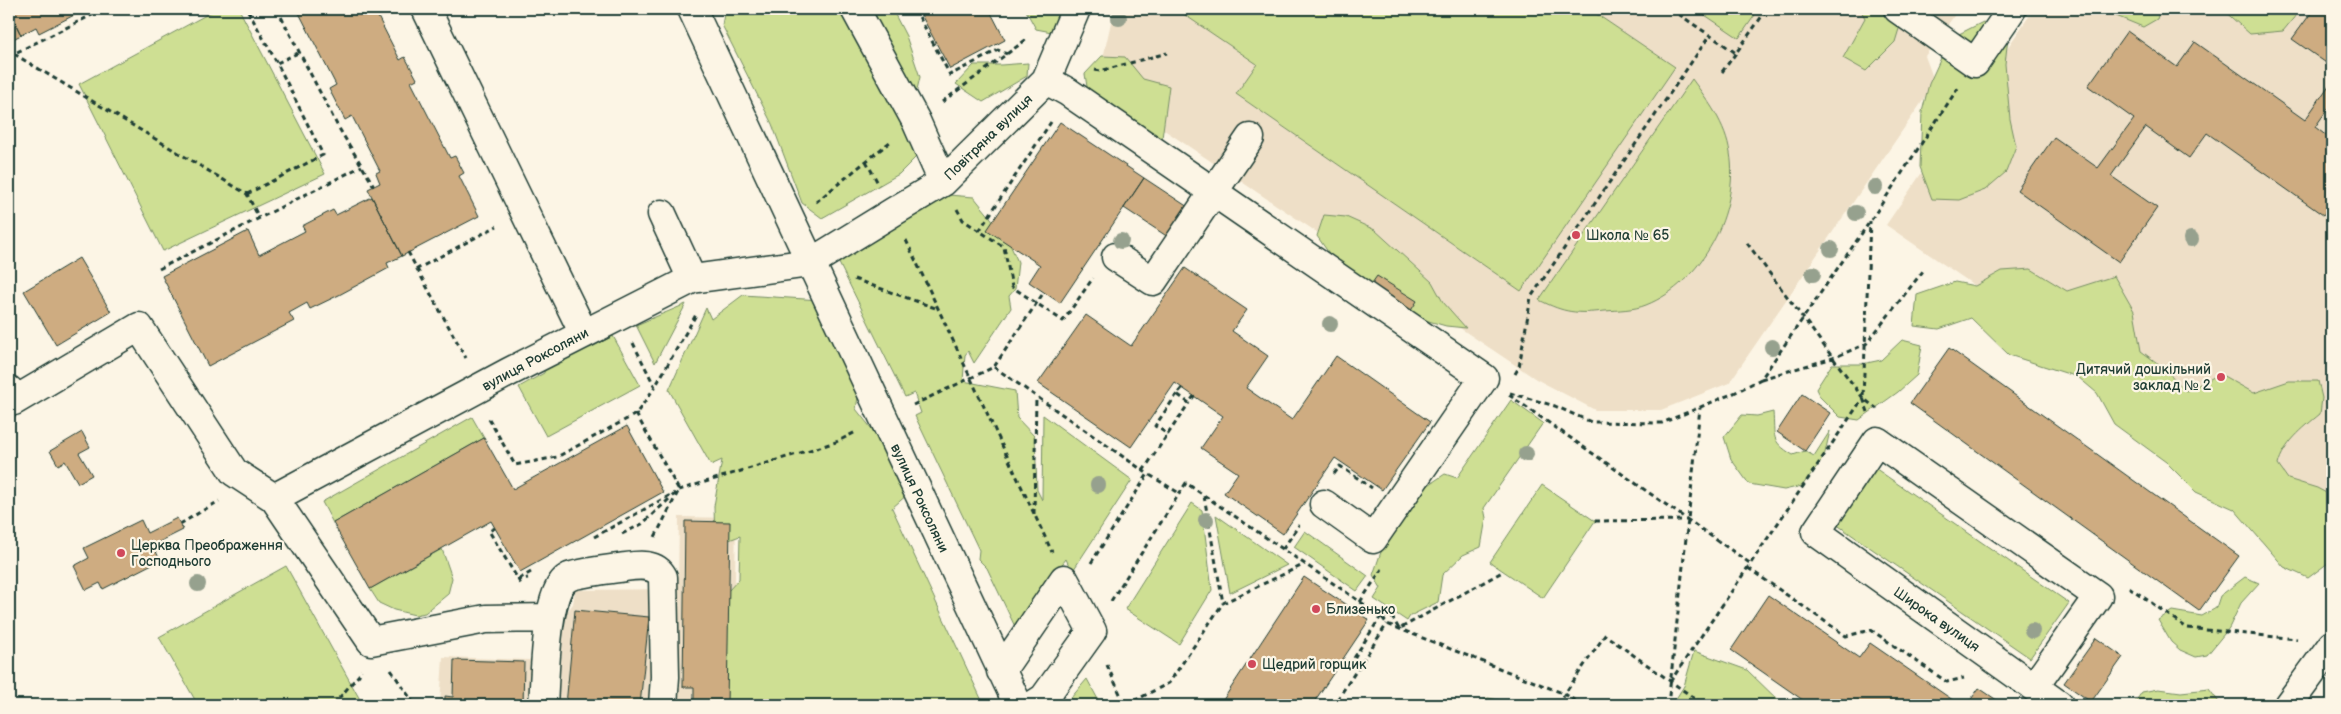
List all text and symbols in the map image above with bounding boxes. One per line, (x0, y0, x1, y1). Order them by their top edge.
street label: Повітряна вулиця (941, 91, 1036, 184)
place label: Школа № 65 (1586, 227, 1669, 244)
marker: Школа № 65 (1570, 229, 1582, 241)
street label: вулиця Роксоляни (479, 324, 591, 395)
place label: Дитячий дошкільний заклад № 2 (2076, 361, 2212, 394)
marker: Дитячий дошкільний заклад № 2 (2215, 371, 2227, 383)
street label: вулиця Роксоляни (887, 441, 952, 555)
place label: Церква Преображення Господнього (131, 537, 283, 570)
marker: Церква Преображення Господнього (115, 547, 127, 559)
street label: Широка вулиця (1890, 583, 1983, 656)
place label: Близенько (1326, 601, 1395, 618)
marker: Близенько (1310, 603, 1322, 615)
place label: Щедрий горщик (1262, 656, 1367, 673)
marker: Щедрий горщик (1246, 658, 1258, 670)

